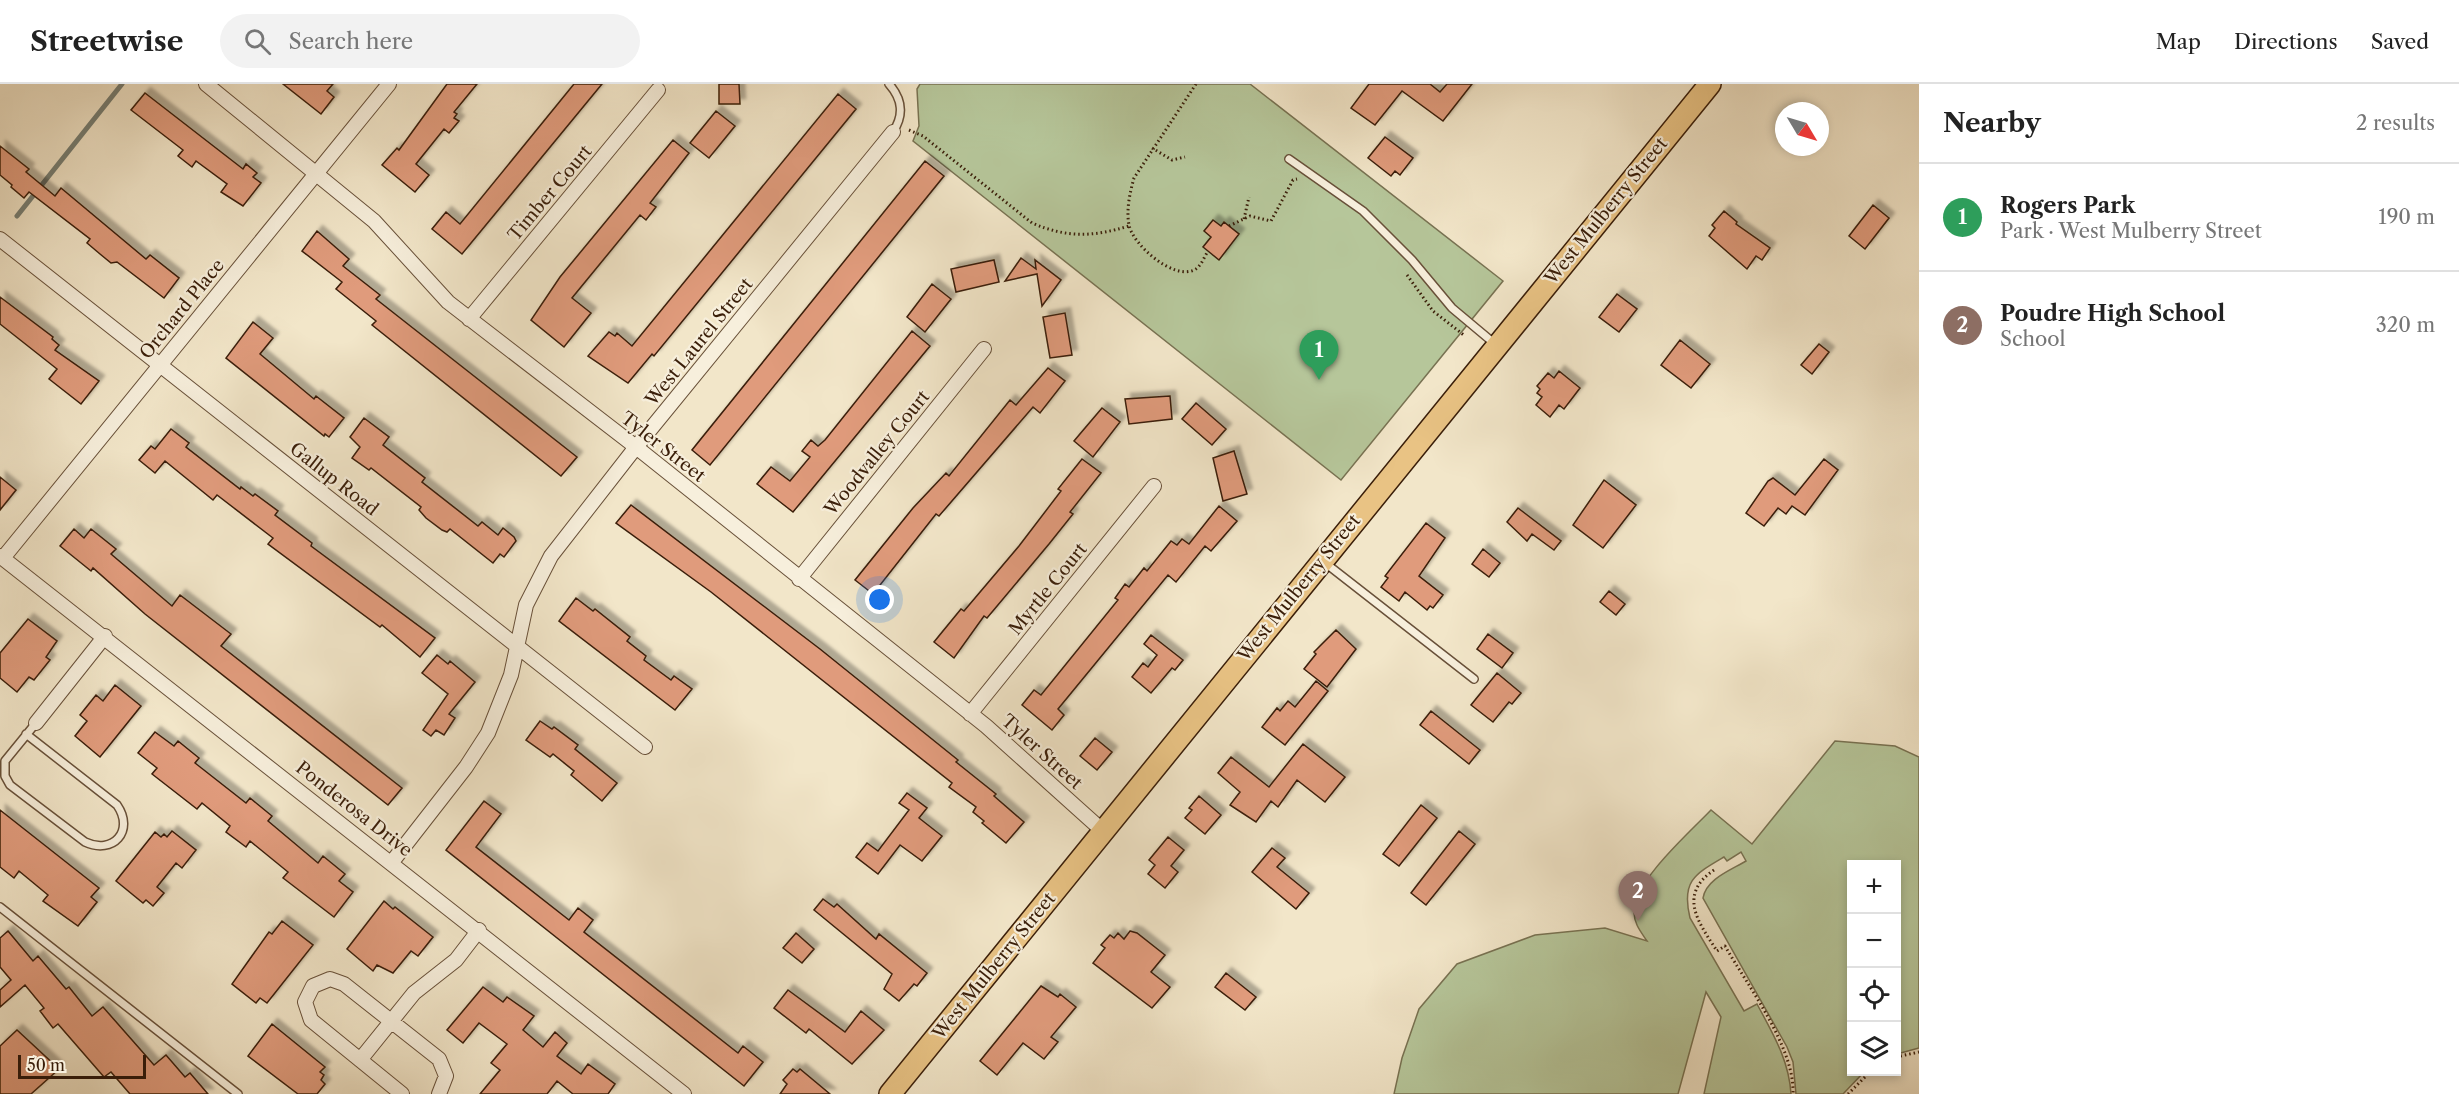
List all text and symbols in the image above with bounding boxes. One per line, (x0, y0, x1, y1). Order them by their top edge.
search box (220, 14, 640, 68)
text: Streetwise (30, 24, 184, 58)
icon: search (241, 25, 274, 58)
text: Search here (289, 28, 413, 55)
text: Map (2156, 29, 2201, 54)
text: Directions (2234, 29, 2338, 54)
text: Saved (2371, 29, 2429, 54)
north arrow (1775, 102, 1829, 156)
text: Nearby (1943, 107, 2041, 139)
text: 2 results (2356, 111, 2435, 135)
street label: West Mulberry Street (1539, 133, 1672, 290)
street label: Timber Court (504, 140, 597, 245)
text: Rogers Park (2000, 192, 2136, 219)
text: 1 (1958, 205, 1967, 229)
text: 190 m (2378, 205, 2435, 229)
text: Park · West Mulberry Street (2000, 219, 2262, 243)
street label: Orchard Place (135, 255, 229, 363)
street label: West Laurel Street (640, 273, 758, 411)
text: Poudre High School (2000, 300, 2225, 327)
text: 2 (1957, 313, 1968, 337)
text: 320 m (2376, 313, 2435, 337)
text: School (2000, 327, 2065, 351)
pin: 1 (1300, 330, 1338, 380)
street label: Woodvalley Court (819, 386, 935, 521)
street label: Tyler Street (616, 407, 710, 487)
street label: Gallup Road (285, 438, 383, 520)
street label: West Mulberry Street (1232, 510, 1365, 667)
street label: Myrtle Court (1004, 538, 1092, 639)
your location (865, 585, 894, 614)
street label: Tyler Street (997, 710, 1087, 794)
street label: Ponderosa Drive (291, 757, 417, 861)
map controls (1847, 860, 1901, 1076)
button: + (1847, 860, 1901, 914)
pin: 2 (1618, 872, 1658, 921)
street label: West Mulberry Street (927, 888, 1060, 1045)
button: − (1847, 914, 1901, 968)
button: locate (1847, 968, 1901, 1022)
button: layers (1847, 1022, 1901, 1076)
scale bar (18, 1052, 146, 1080)
text: 50 m (27, 1055, 65, 1075)

